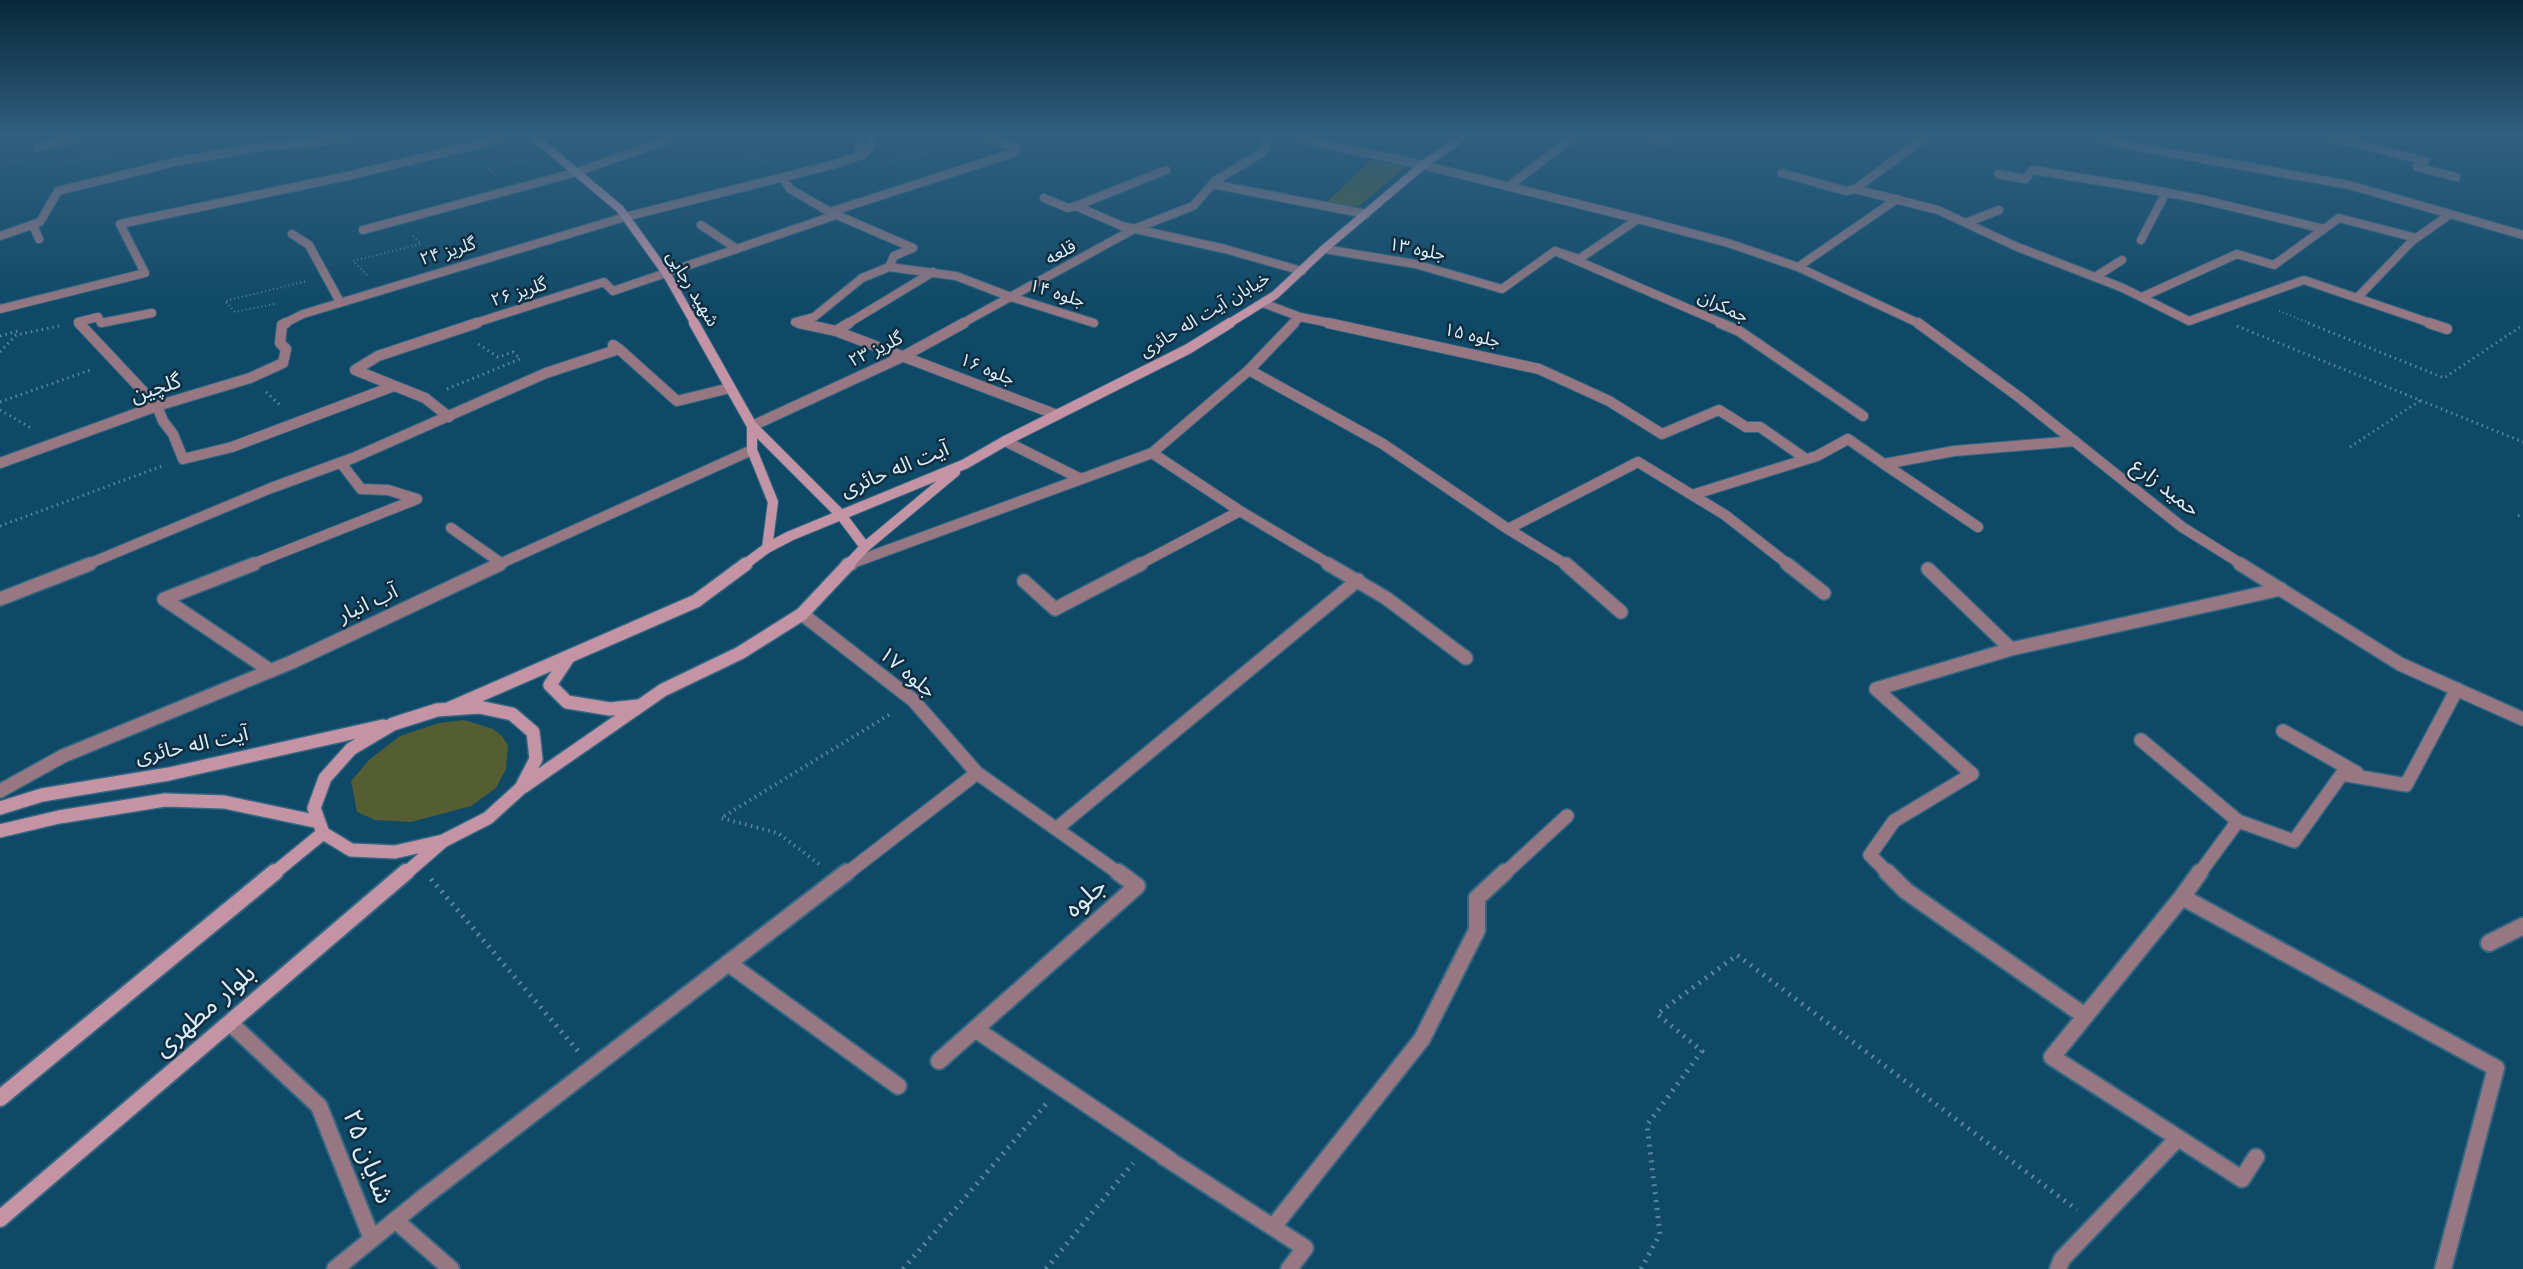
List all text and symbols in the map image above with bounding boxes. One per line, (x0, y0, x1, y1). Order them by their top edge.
street label: گلریز ۲۴ (417, 233, 479, 271)
street label: جلوه ۱۳ (1387, 234, 1447, 266)
street label: قلعه (1042, 236, 1080, 270)
street label: شهید رجایی (661, 247, 723, 331)
street label: خیابان آیت اله حائری (1136, 268, 1274, 362)
street label: گلریز ۲۶ (488, 274, 550, 312)
street label: جلوه ۱۴ (1026, 275, 1088, 313)
street label: جمکران (1694, 286, 1752, 328)
street label: جلوه ۱۵ (1442, 319, 1502, 353)
street label: گلریز ۲۳ (845, 328, 907, 372)
street label: جلوه ۱۶ (956, 349, 1018, 391)
street label: گلچین (128, 369, 184, 409)
street label: آیت اله حائری (837, 437, 953, 503)
street label: حمید زارع (2126, 453, 2204, 523)
street label: آب انبار (334, 579, 402, 629)
street label: جلوه ۱۷ (873, 642, 941, 704)
street label: آیت اله حائری (133, 722, 251, 770)
street label: جلوه (1058, 871, 1114, 925)
street label: بلوار مطهری (147, 958, 263, 1064)
street label: شایان ۲۵ (335, 1106, 399, 1208)

